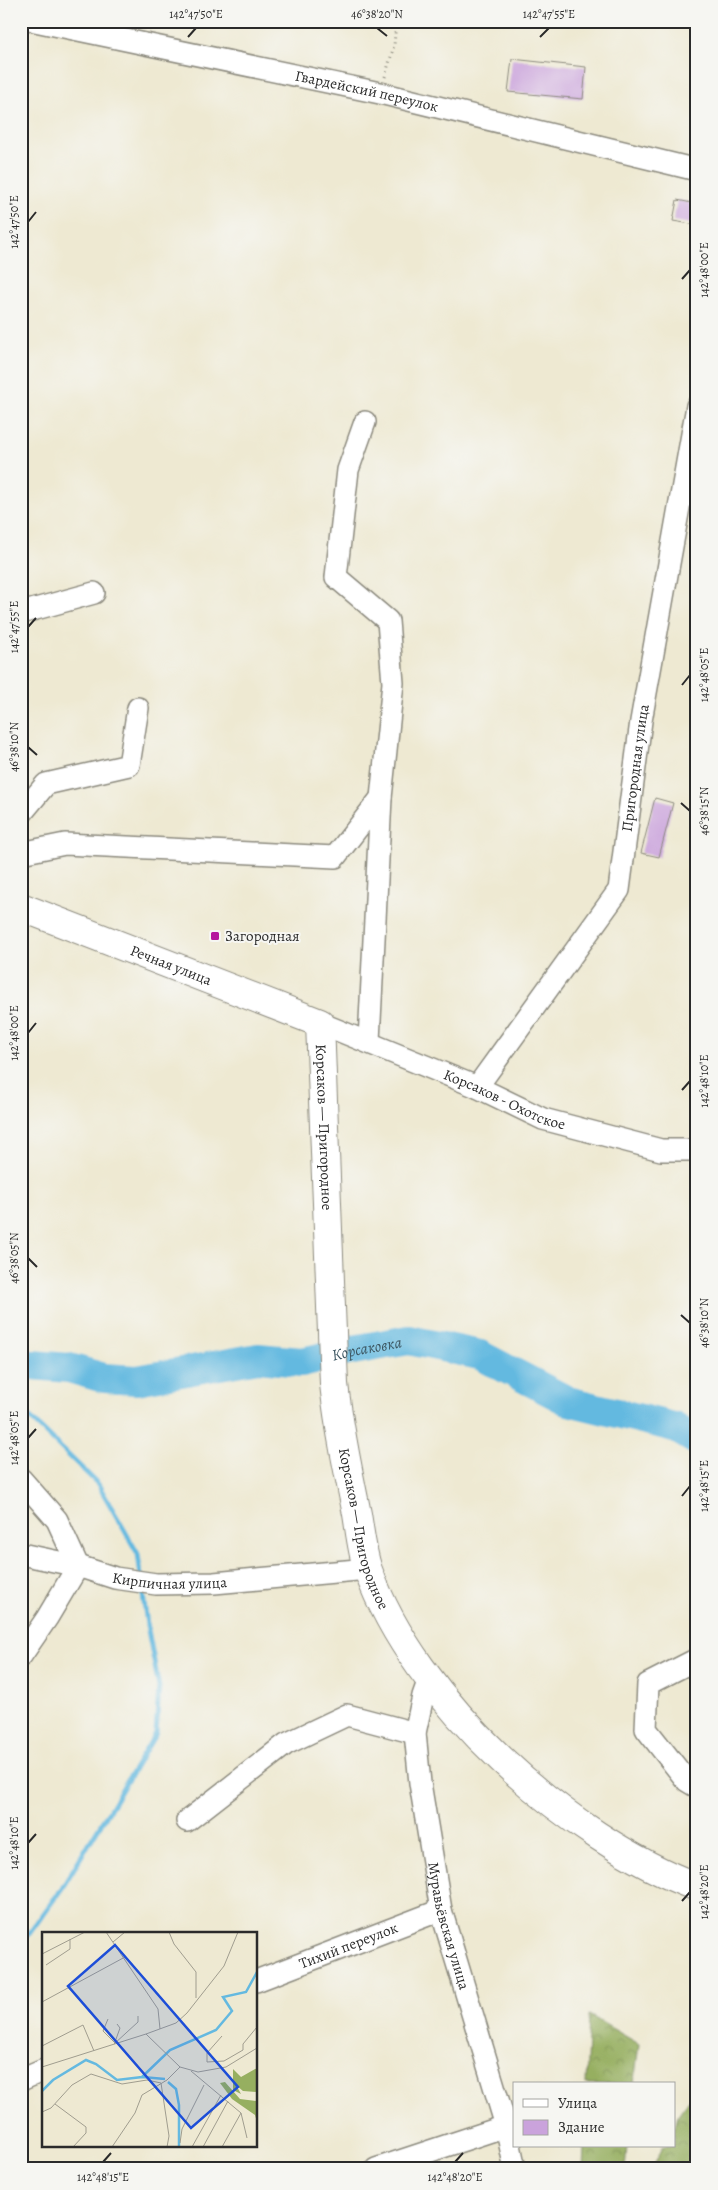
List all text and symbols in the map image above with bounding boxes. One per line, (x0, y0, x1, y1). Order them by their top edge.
text: 142°47'50"E (169, 6, 223, 22)
text: 46°38'20"N (351, 6, 403, 22)
text: 142°47'55"E (523, 6, 575, 22)
street label: Гвардейский переулок (293, 66, 441, 117)
text: 142°47'50"E (6, 195, 22, 249)
text: 142°48'00"E (696, 242, 712, 298)
text: 142°47'55"E (6, 601, 22, 653)
text: 142°48'05"E (696, 648, 712, 702)
street label: Пригородная улица (617, 703, 654, 833)
text: 46°38'10"N (6, 722, 22, 772)
text: 46°38'15"N (696, 786, 712, 836)
place label: Загородная (225, 926, 299, 946)
marker: Загородная (209, 930, 221, 942)
street label: Речная улица (127, 940, 215, 990)
text: 142°48'00"E (6, 1005, 22, 1061)
street label: Корсаков — Пригородное (311, 1044, 337, 1211)
text: 142°48'10"E (696, 1054, 712, 1108)
street label: Корсаков - Охотское (441, 1064, 568, 1135)
text: 46°38'05"N (6, 1232, 22, 1284)
text: 46°38'10"N (696, 1298, 712, 1348)
water label: Корсаковка (330, 1332, 404, 1367)
text: 142°48'05"E (6, 1411, 22, 1465)
street label: Корсаков — Пригородное (334, 1446, 394, 1613)
text: 142°48'15"E (696, 1460, 712, 1512)
street label: Кирпичная улица (111, 1568, 228, 1594)
text: 142°48'10"E (6, 1816, 22, 1870)
street label: Муравьёвская улица (423, 1861, 474, 1992)
text: 142°48'20"E (696, 1865, 712, 1920)
street label: Тихий переулок (296, 1917, 401, 1974)
inset map (42, 1932, 258, 2148)
legend (513, 2082, 676, 2148)
text: Улица (558, 2093, 597, 2113)
text: Здание (558, 2117, 605, 2137)
text: 142°48'15"E (77, 2169, 129, 2185)
text: 142°48'20"E (428, 2169, 483, 2185)

